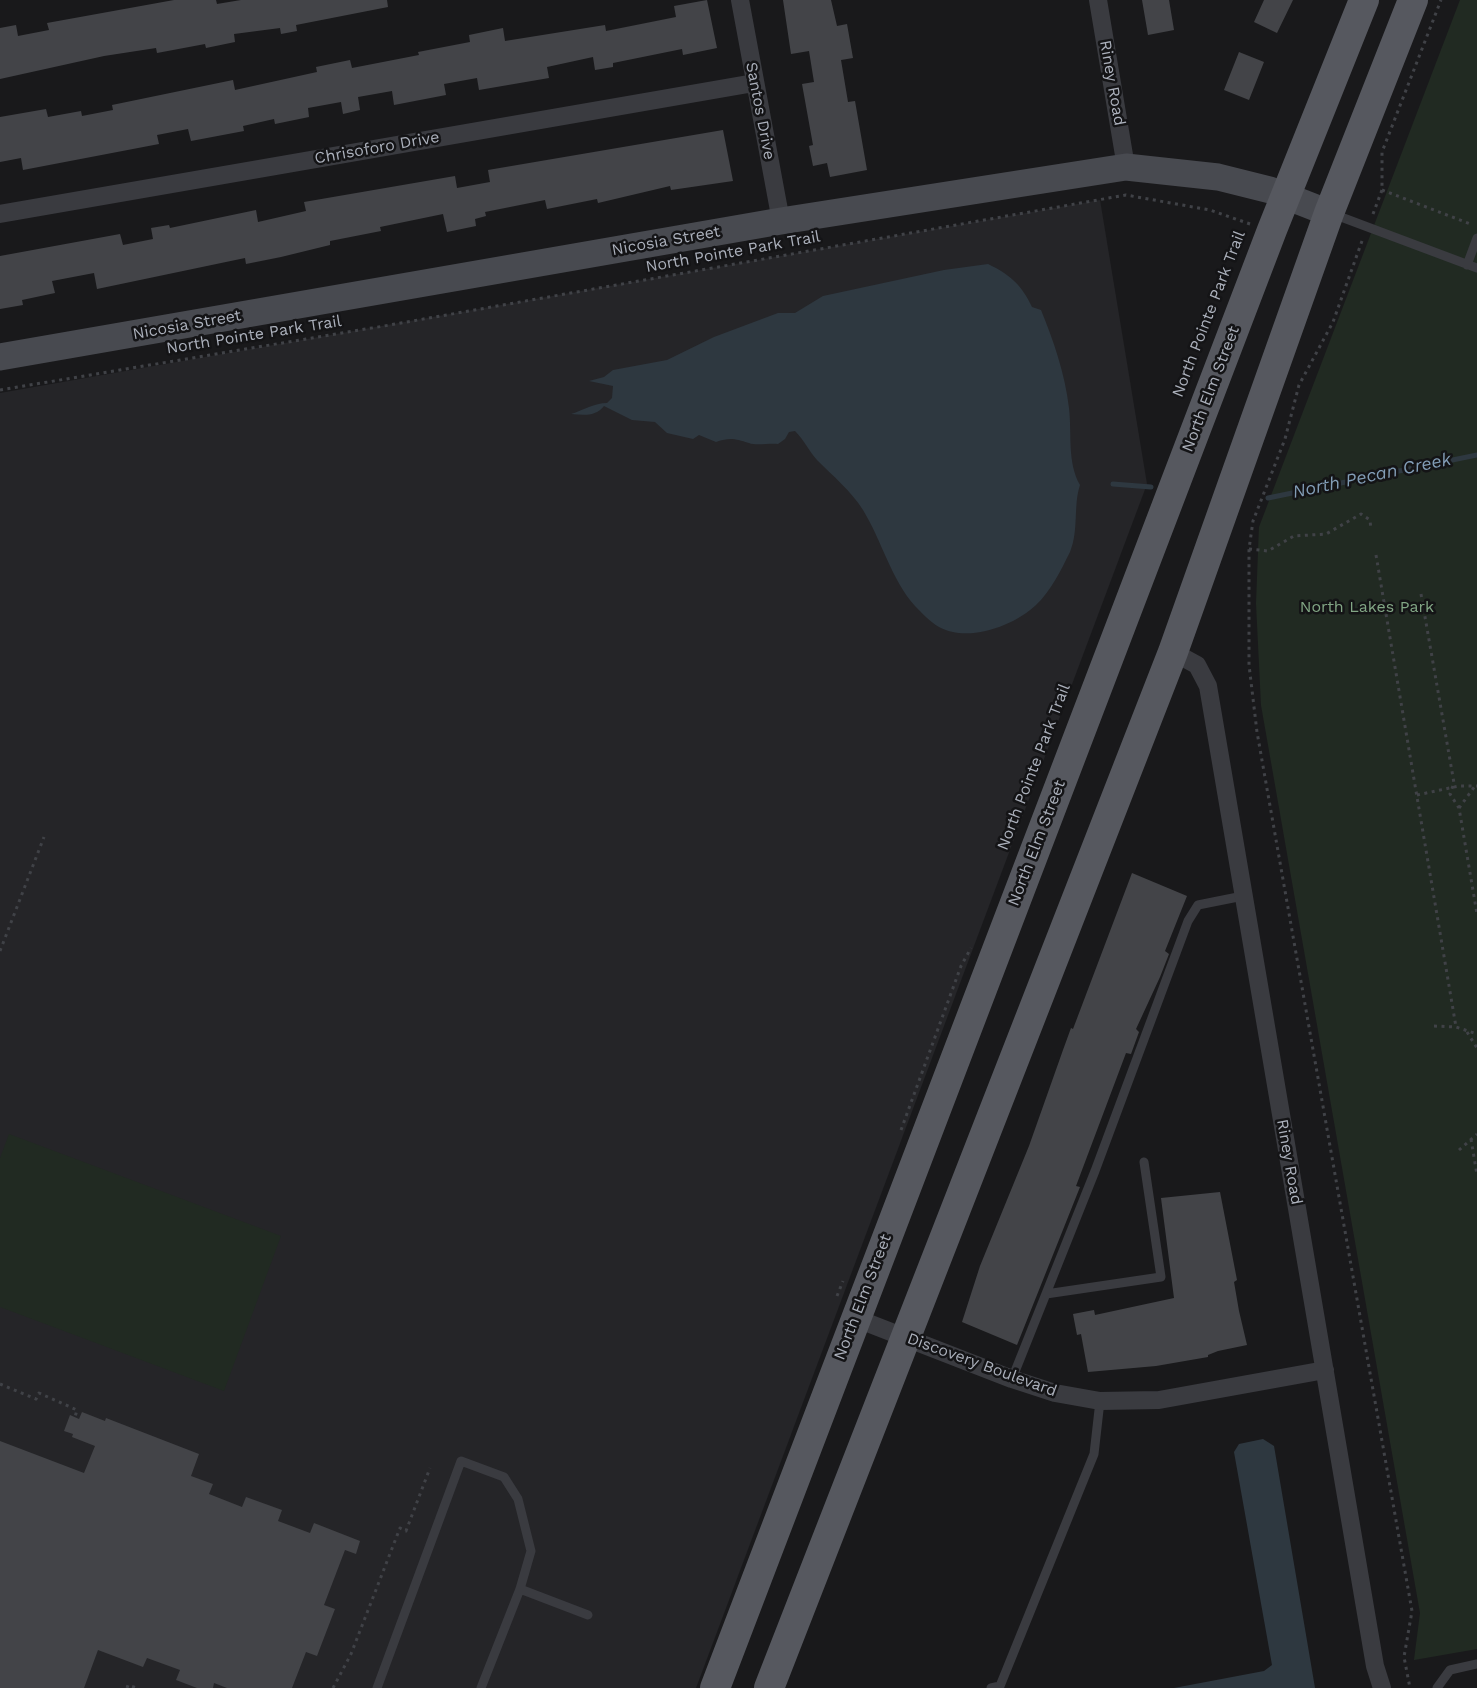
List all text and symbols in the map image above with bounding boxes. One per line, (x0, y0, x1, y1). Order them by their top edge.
street label: Riney Road (1095, 39, 1129, 127)
street label: Santos Drive (741, 61, 779, 161)
street label: Chrisoforo Drive (313, 128, 441, 168)
street label: Nicosia Street (610, 222, 722, 260)
street label: North Pointe Park Trail (644, 227, 822, 277)
street label: North Pointe Park Trail (1168, 228, 1250, 400)
street label: Nicosia Street (131, 306, 243, 344)
street label: North Pointe Park Trail (165, 312, 343, 358)
street label: North Elm Street (1178, 323, 1244, 455)
water label: North Pecan Creek (1291, 449, 1453, 503)
park label: North Lakes Park (1300, 597, 1434, 617)
street label: North Pointe Park Trail (993, 681, 1075, 853)
street label: North Elm Street (1004, 777, 1070, 909)
street label: Riney Road (1272, 1118, 1306, 1206)
street label: North Elm Street (830, 1231, 896, 1363)
street label: Discovery Boulevard (905, 1329, 1059, 1401)

